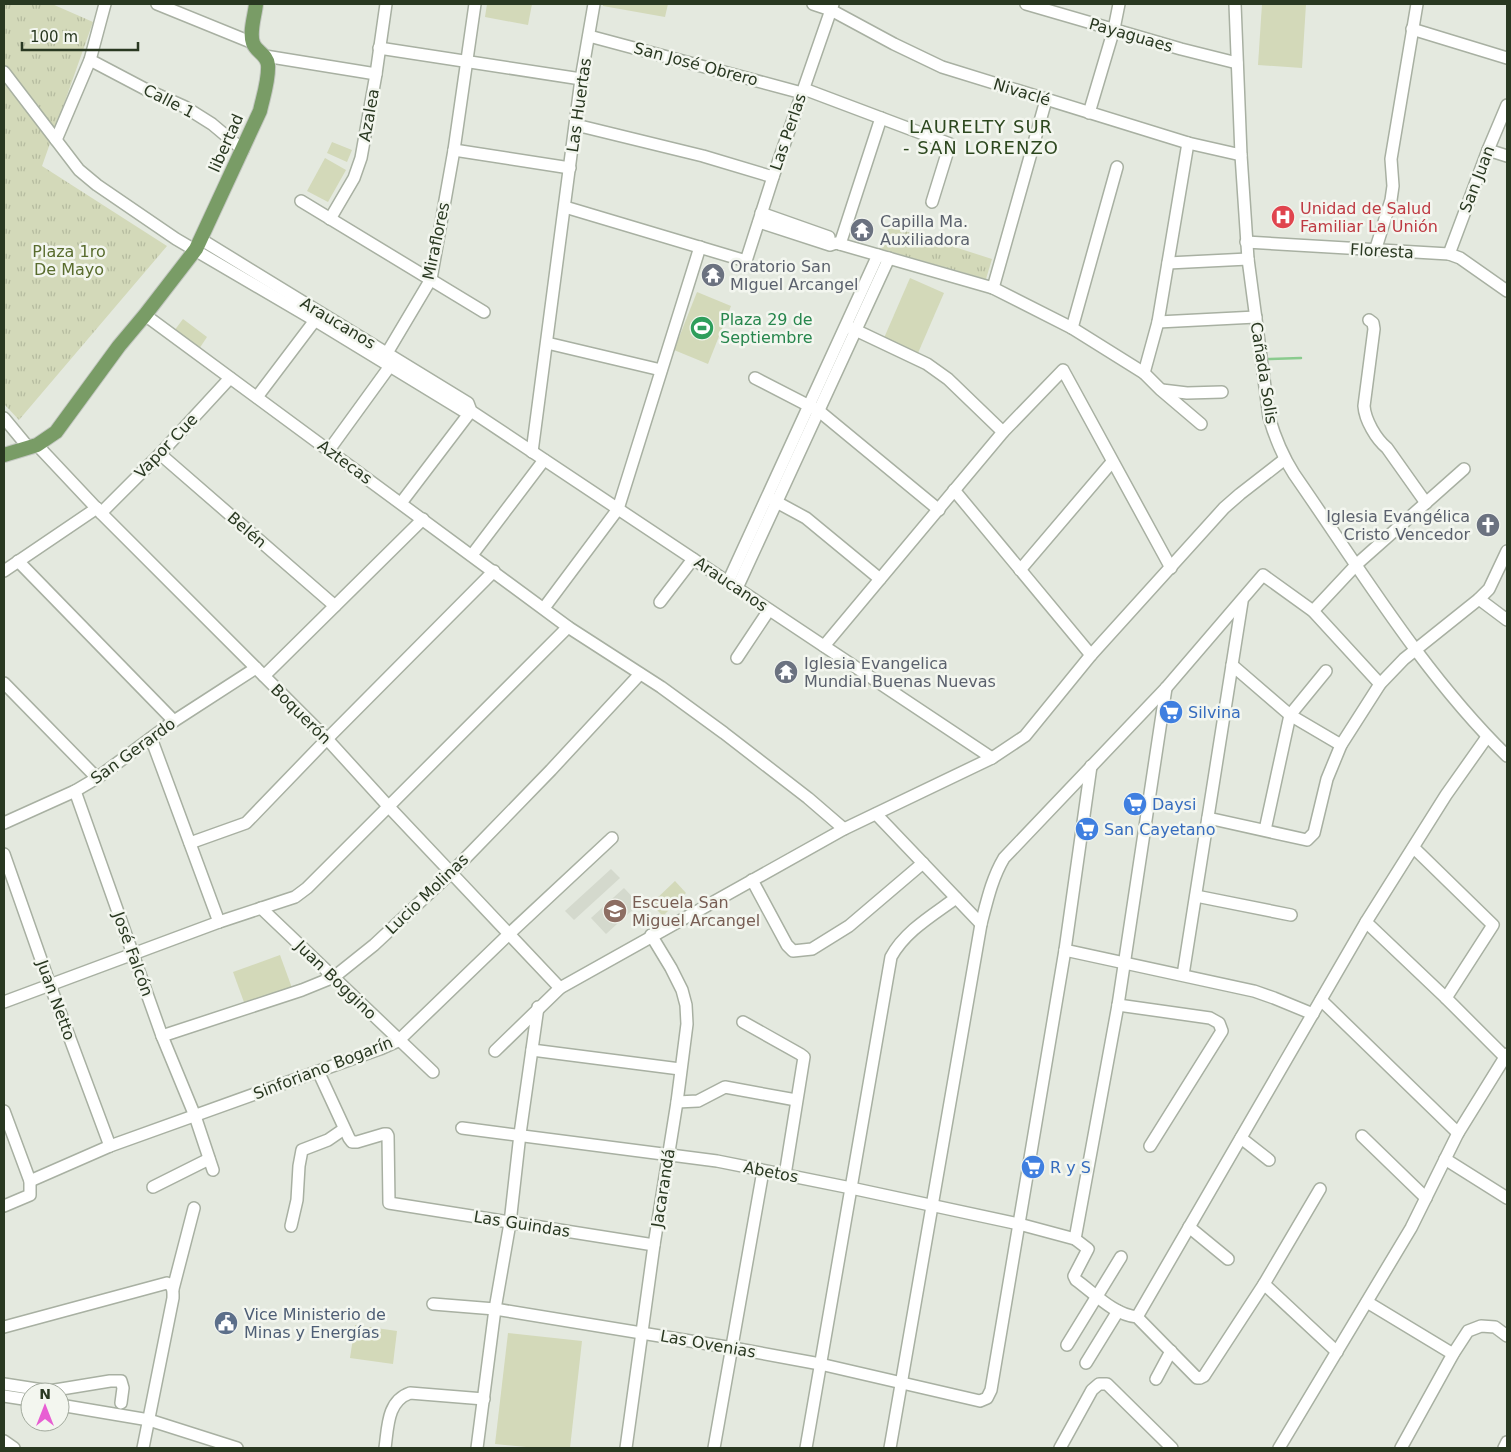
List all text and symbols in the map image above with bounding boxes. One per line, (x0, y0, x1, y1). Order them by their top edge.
street label: Payaguaes (1087, 14, 1175, 56)
scale bar (22, 20, 139, 52)
text: 100 m (30, 28, 78, 46)
street label: San José Obrero (632, 38, 760, 90)
street label: Las Huertas (563, 57, 595, 153)
street label: Nivaclé (991, 74, 1053, 110)
street label: Calle 1 (140, 80, 198, 122)
street label: Azalea (355, 87, 383, 143)
street label: Las Perlas (766, 91, 810, 173)
street label: libertad (205, 111, 247, 175)
district label: LAURELTY SUR - SAN LORENZO (903, 116, 1059, 158)
street label: San Juan (1456, 143, 1498, 215)
place label: Unidad de Salud Familiar La Unión (1300, 199, 1438, 236)
street label: Miraflores (419, 200, 453, 282)
hospital icon: Unidad de Salud Familiar La Unión (1270, 204, 1296, 230)
place label: Capilla Ma. Auxiliadora (880, 212, 970, 249)
temple icon: Capilla Ma. Auxiliadora (849, 217, 875, 243)
street label: Floresta (1350, 240, 1414, 262)
park label: Plaza 1ro De Mayo (32, 242, 106, 279)
place label: Oratorio San MIguel Arcangel (730, 257, 859, 294)
temple icon: Oratorio San MIguel Arcangel (700, 262, 726, 288)
street label: Araucanos (297, 293, 379, 353)
place label: Plaza 29 de Septiembre (720, 310, 813, 347)
sports icon: Plaza 29 de Septiembre (689, 315, 715, 341)
street label: Cañada Solis (1247, 321, 1281, 425)
street label: Vapor Cue (131, 410, 201, 482)
street label: Aztecas (314, 436, 376, 488)
place label: Iglesia Evangélica Cristo Vencedor (1326, 507, 1470, 544)
street label: Belén (224, 508, 270, 552)
church icon: Iglesia Evangélica Cristo Vencedor (1475, 512, 1501, 538)
street label: Araucanos (691, 553, 771, 615)
place label: Iglesia Evangelica Mundial Buenas Nuevas (804, 654, 996, 691)
temple icon: Iglesia Evangelica Mundial Buenas Nuevas (773, 659, 799, 685)
street label: Boquerón (267, 680, 335, 748)
supermarket icon: Silvina (1158, 699, 1184, 725)
place label: Silvina (1188, 703, 1241, 722)
street label: San Gerardo (87, 714, 179, 788)
supermarket icon: Daysi (1122, 791, 1148, 817)
place label: Daysi (1152, 795, 1196, 814)
supermarket icon: San Cayetano (1074, 816, 1100, 842)
place label: San Cayetano (1104, 820, 1215, 839)
street label: Lucio Molinas (382, 850, 472, 938)
place label: Escuela San Miguel Arcangel (632, 893, 760, 930)
school or university icon: Escuela San Miguel Arcangel (602, 898, 628, 924)
street label: José Falcón (109, 908, 157, 999)
street label: Juan Boggino (291, 936, 380, 1023)
street label: Juan Netto (32, 956, 79, 1043)
street label: Sinforiano Bogarín (251, 1033, 395, 1103)
street label: Jacarandá (647, 1147, 679, 1230)
supermarket icon: R y S (1020, 1154, 1046, 1180)
street label: Abetos (742, 1157, 800, 1187)
place label: R y S (1050, 1158, 1091, 1177)
street label: Las Guindas (472, 1207, 572, 1241)
place label: Vice Ministerio de Minas y Energías (244, 1305, 386, 1342)
public building icon: Vice Ministerio de Minas y Energías (213, 1310, 239, 1336)
street label: Las Ovenias (659, 1326, 757, 1362)
north arrow (20, 1382, 70, 1432)
text: N (39, 1386, 51, 1402)

